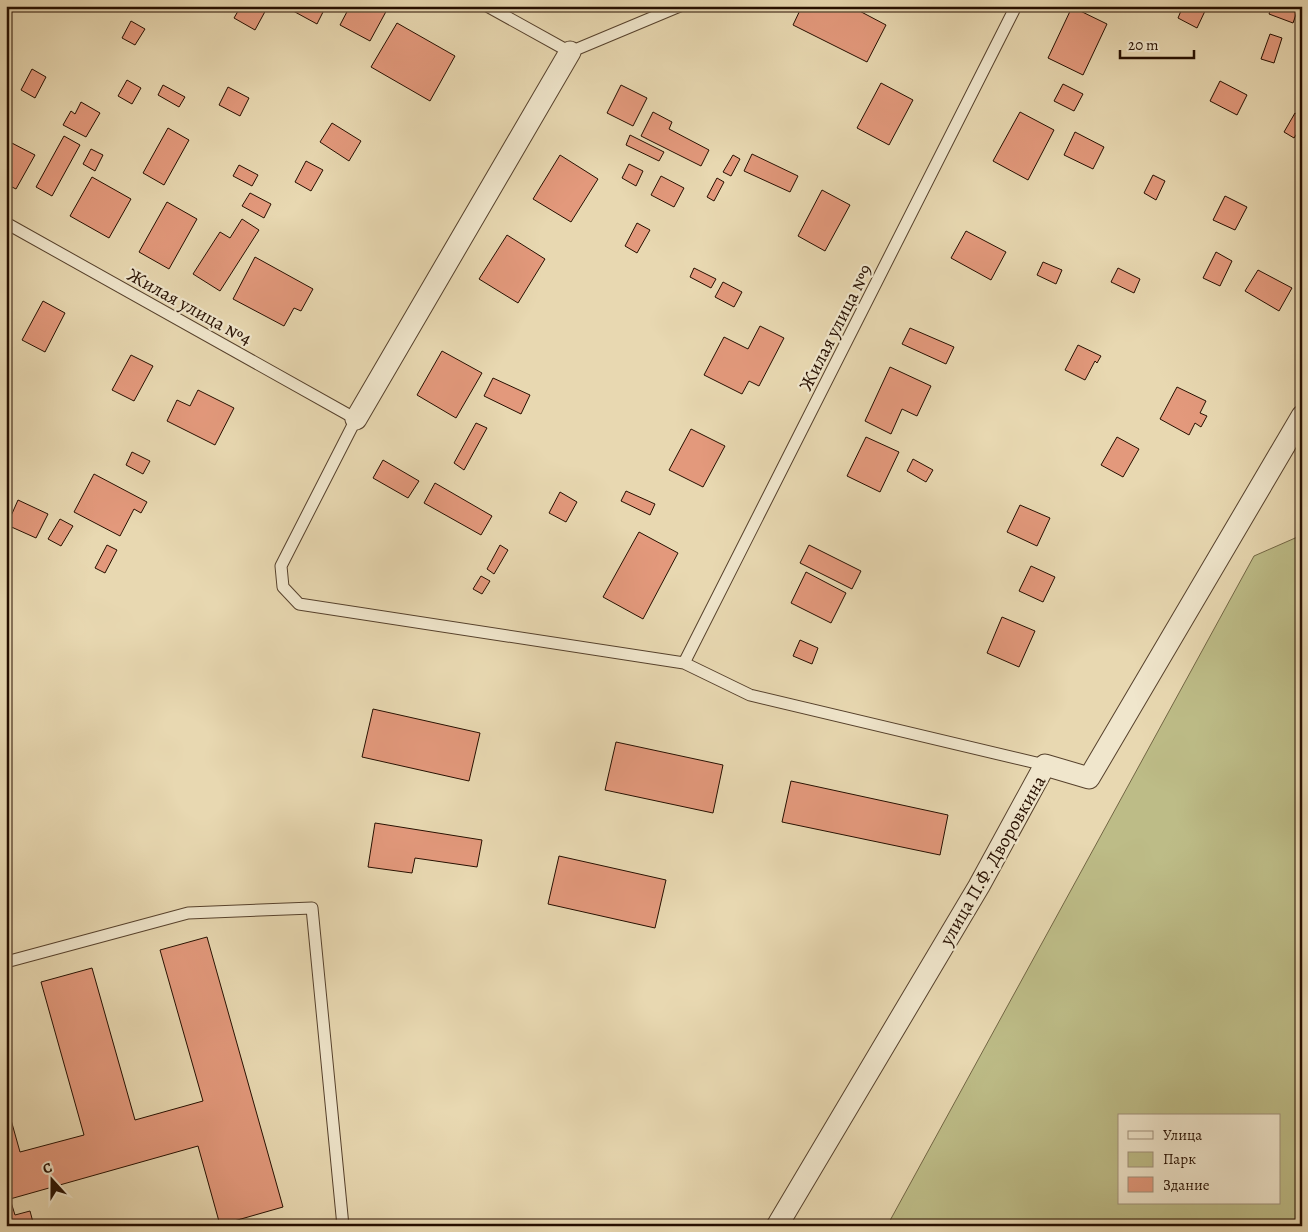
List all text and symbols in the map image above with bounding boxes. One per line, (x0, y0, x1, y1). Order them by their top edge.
scale bar (1120, 28, 1194, 60)
text: 20 m (1128, 35, 1159, 55)
street label: Жилая улица №9 (793, 260, 879, 395)
street label: Жилая улица №4 (123, 262, 257, 352)
street label: улица П.Ф. Дворовкина (933, 771, 1052, 951)
legend (1118, 1114, 1280, 1204)
text: Улица (1163, 1125, 1202, 1145)
text: Парк (1163, 1149, 1196, 1169)
north arrow (28, 1154, 78, 1204)
text: С (40, 1158, 55, 1179)
text: Здание (1163, 1175, 1210, 1195)

